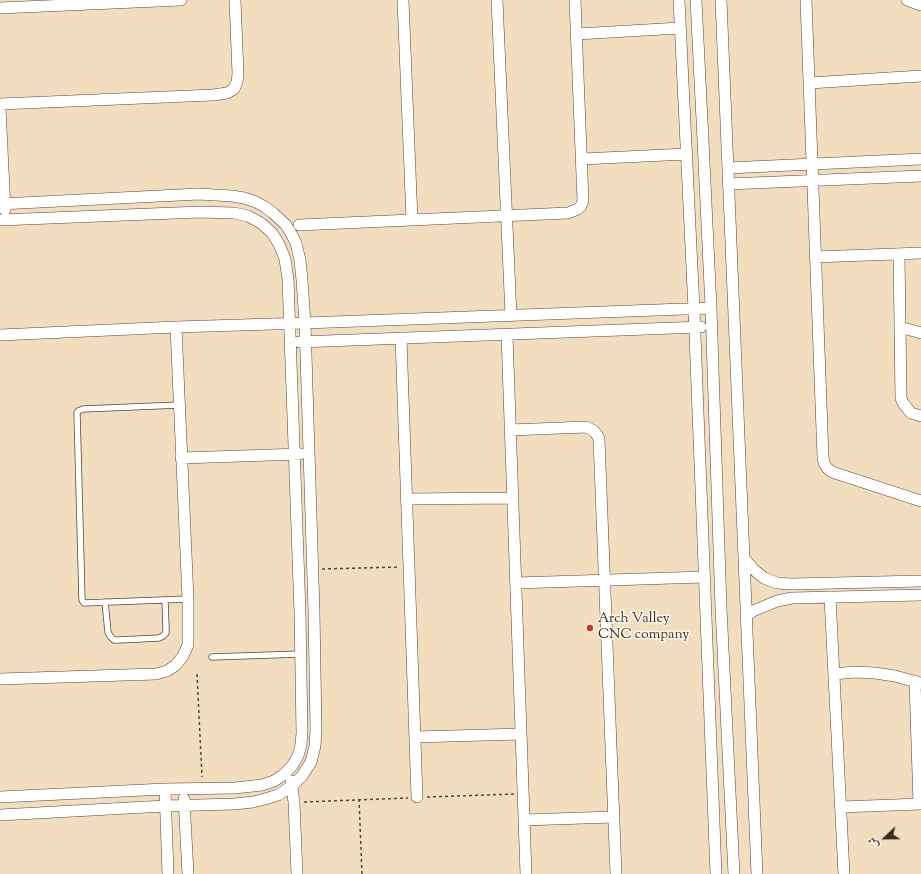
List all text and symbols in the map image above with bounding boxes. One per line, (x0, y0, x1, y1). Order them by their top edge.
place label: Arch Valley CNC company (598, 612, 689, 644)
marker: Arch Valley CNC company (585, 623, 595, 633)
north arrow (865, 818, 905, 858)
text: ش (864, 834, 883, 851)

